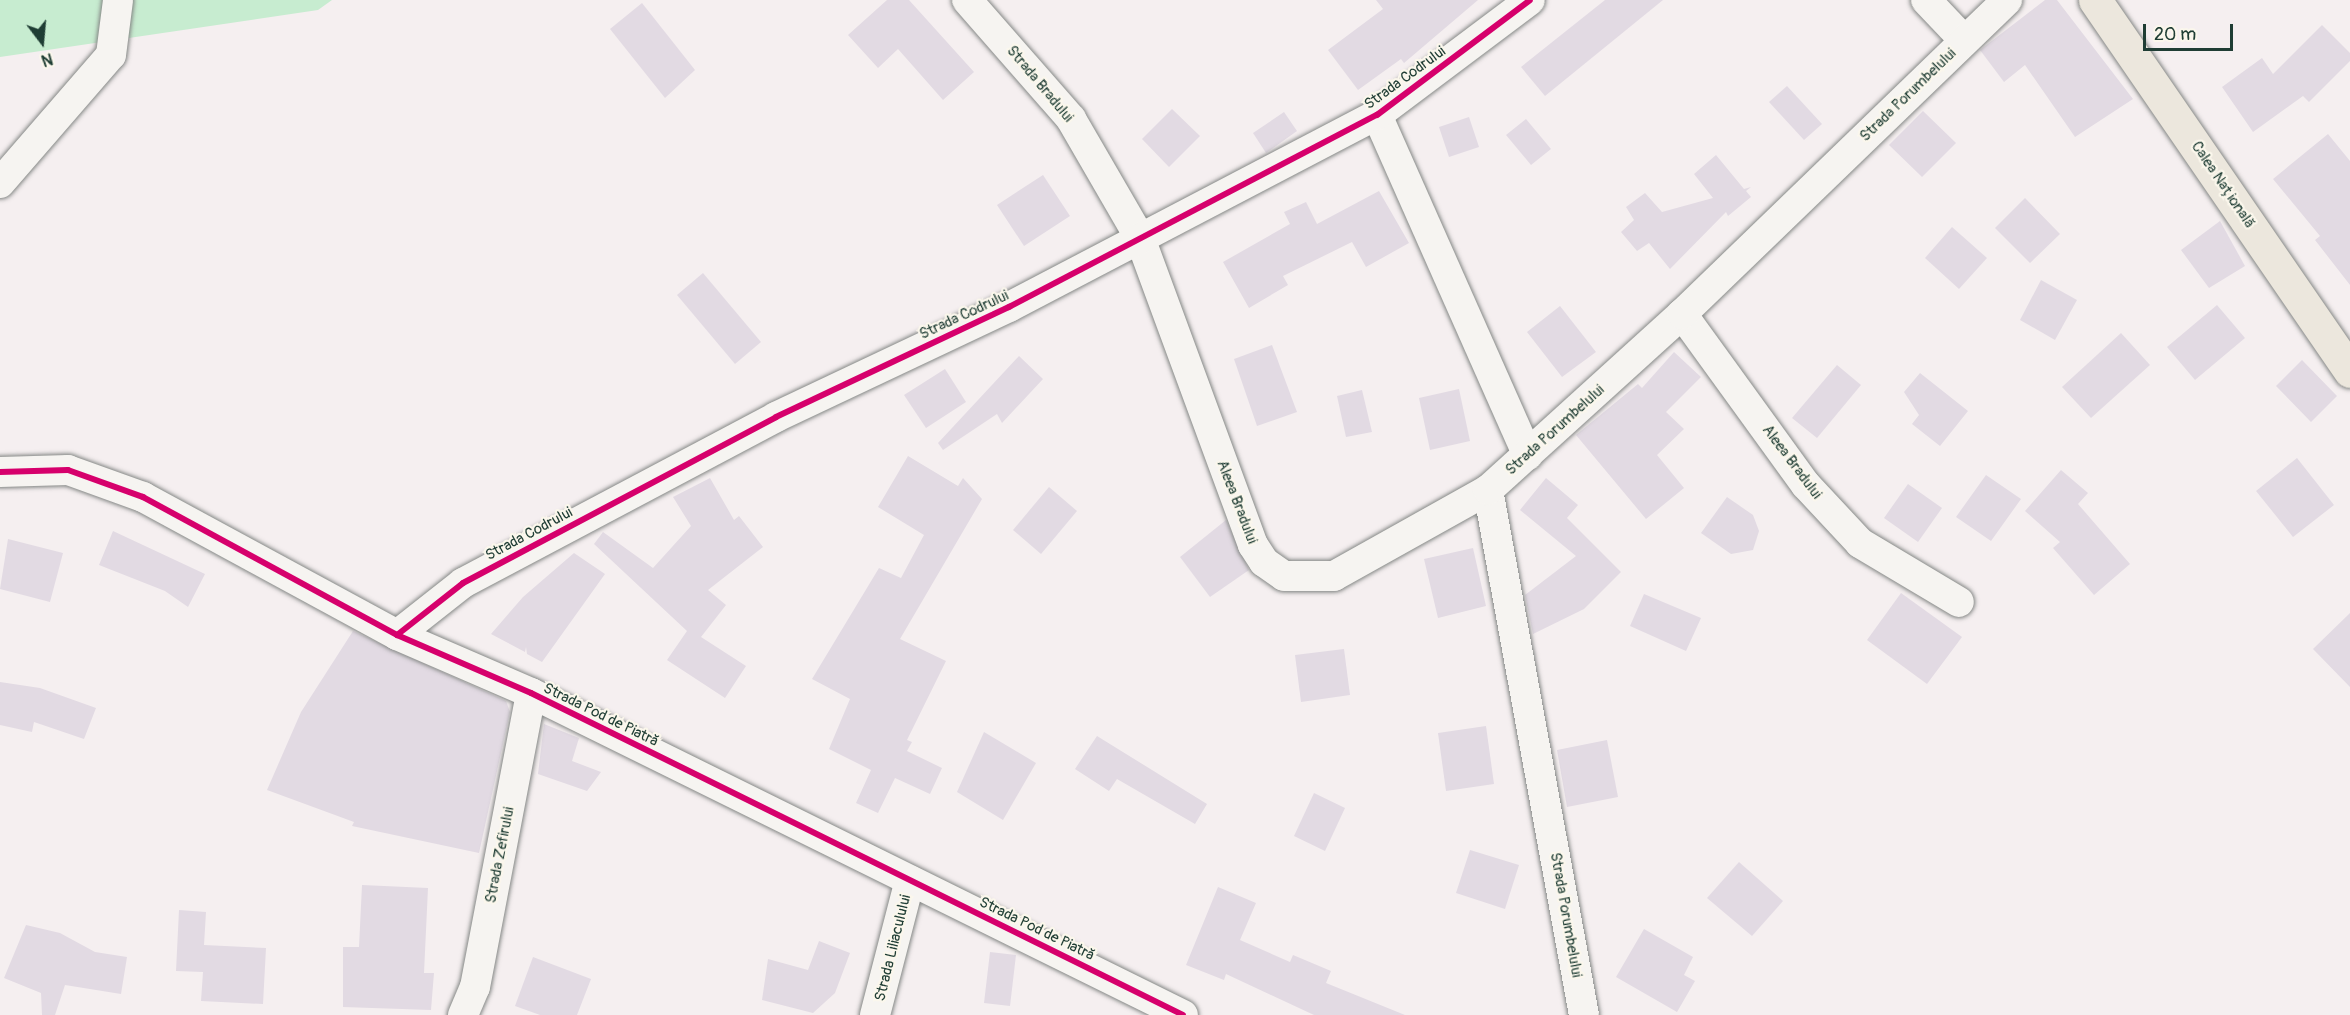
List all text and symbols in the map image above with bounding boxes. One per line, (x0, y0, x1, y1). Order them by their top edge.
north arrow (12, 12, 72, 72)
scale bar (2146, 12, 2236, 50)
text: 20 m (2154, 23, 2196, 46)
street label: Strada Bradului (1003, 42, 1077, 126)
street label: Strada Codrului (1361, 42, 1449, 114)
street label: Strada Porumbelului (1856, 45, 1960, 145)
text: N (39, 48, 55, 70)
street label: Calea Națională (2187, 138, 2259, 232)
street label: Strada Codrului (917, 287, 1011, 343)
street label: Strada Porumbelului (1502, 381, 1608, 479)
street label: Aleea Bradului (1758, 422, 1826, 502)
street label: Aleea Bradului (1213, 458, 1261, 546)
street label: Strada Codrului (482, 504, 576, 564)
street label: Strada Pod de Piatră (540, 679, 662, 751)
street label: Strada Zefirului (482, 805, 518, 905)
street label: Strada Porumbelului (1546, 851, 1586, 979)
street label: Strada Liliaculului (871, 893, 915, 1003)
street label: Strada Pod de Piatră (976, 893, 1098, 965)

